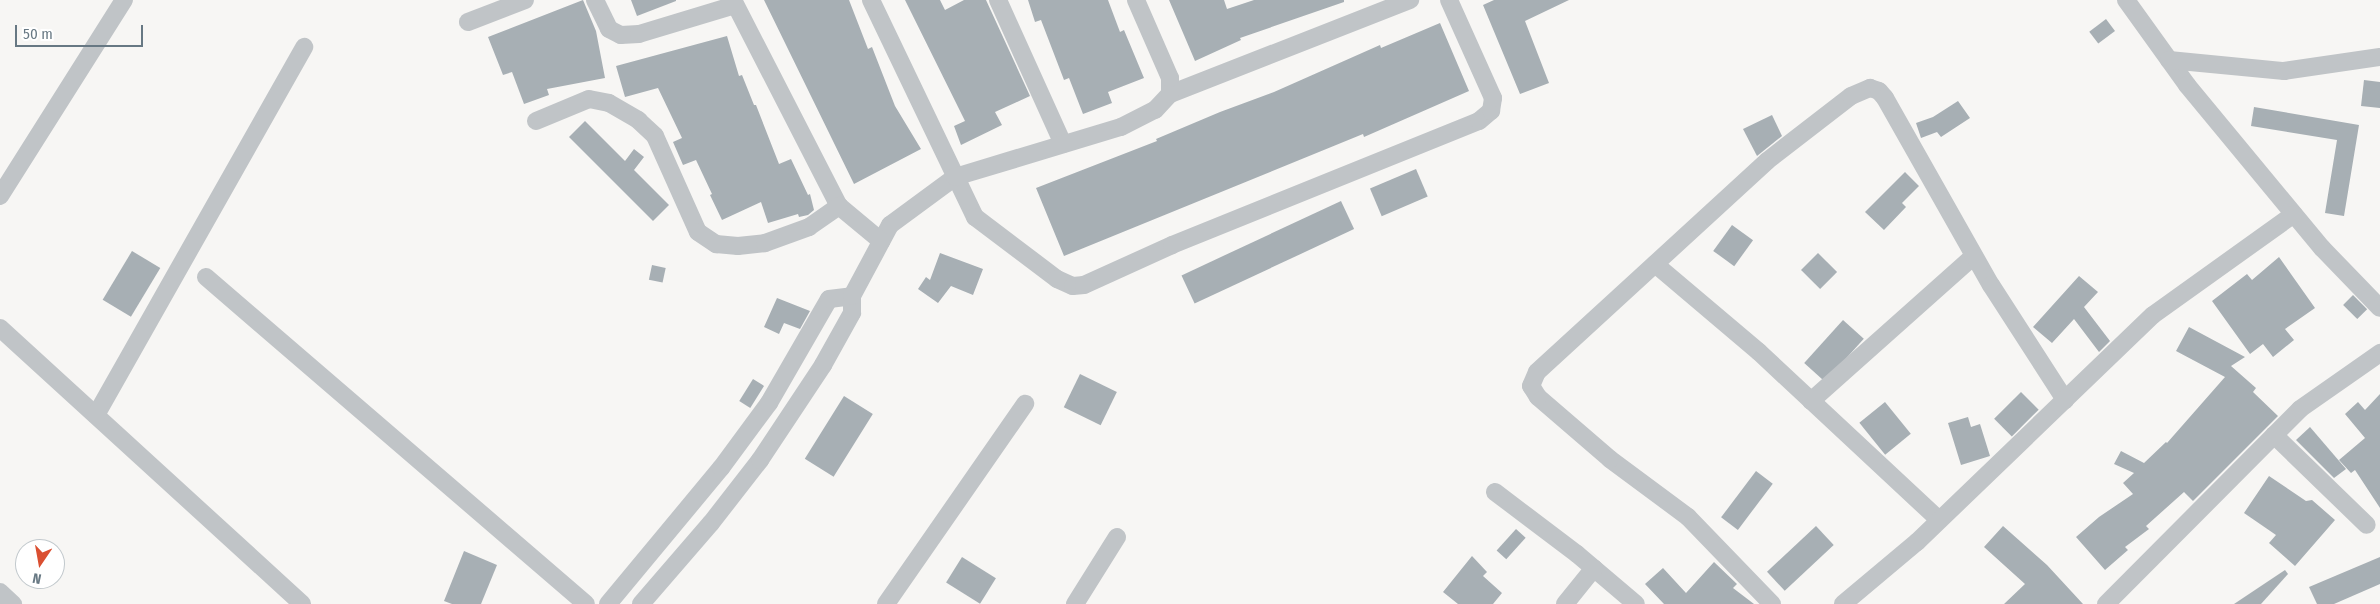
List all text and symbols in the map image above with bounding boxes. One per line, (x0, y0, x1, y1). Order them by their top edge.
scale bar (18, 15, 145, 47)
text: 50 m (23, 25, 53, 43)
north arrow (15, 539, 65, 589)
text: N (31, 569, 43, 587)

